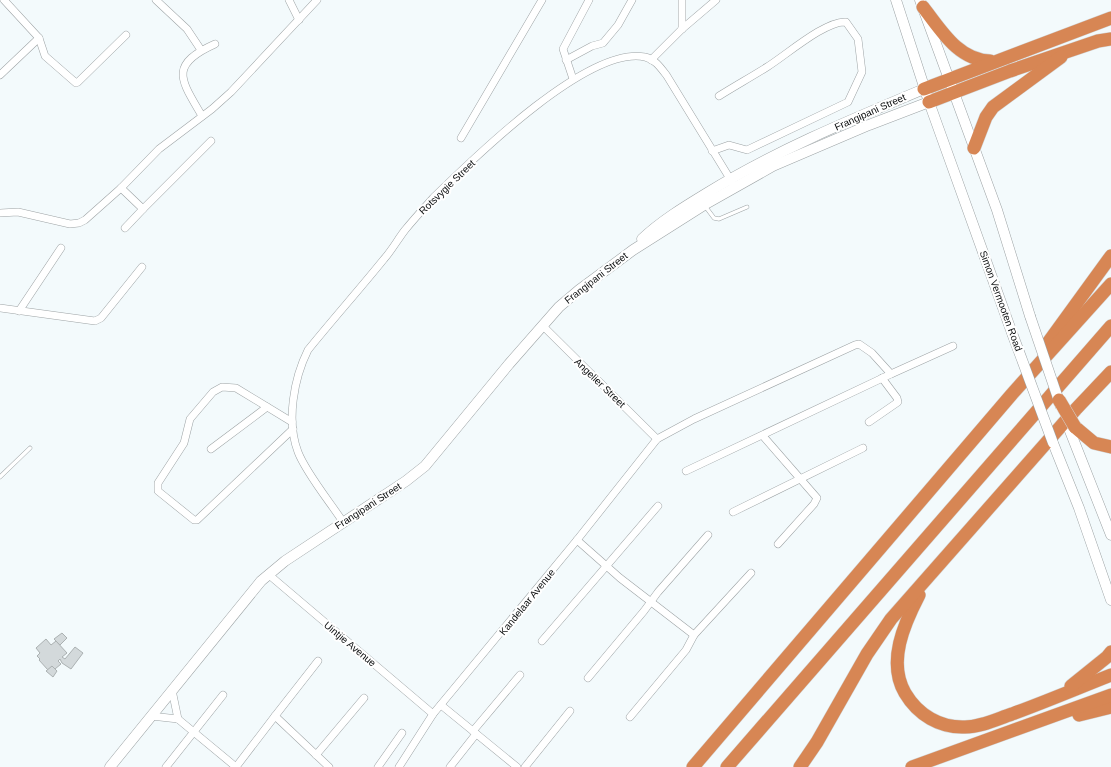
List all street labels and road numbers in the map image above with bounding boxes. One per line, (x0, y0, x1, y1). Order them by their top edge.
street label: Frangipani Street (833, 91, 907, 133)
street label: Rotsvygie Street (417, 157, 477, 216)
street label: Simon Vermooten Road (978, 249, 1024, 353)
street label: Frangipani Street (562, 250, 630, 306)
street label: Angelier Street (572, 356, 628, 410)
street label: Frangipani Street (333, 480, 403, 532)
street label: Kandelaar Avenue (497, 567, 557, 637)
street label: Uintjie Avenue (322, 619, 378, 669)

